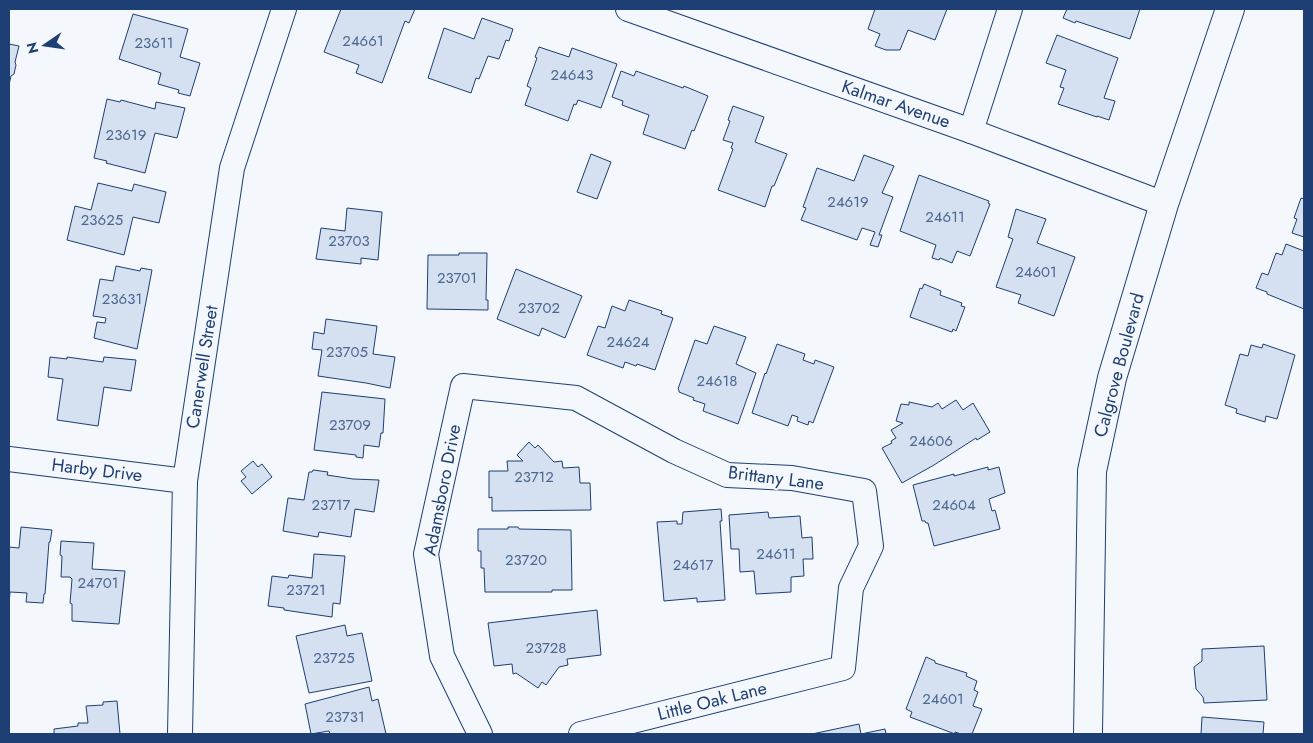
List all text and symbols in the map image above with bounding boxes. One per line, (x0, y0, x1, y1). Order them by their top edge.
north arrow (20, 20, 70, 70)
house number: 24661 (342, 30, 384, 52)
house number: 23611 (135, 32, 173, 54)
text: N (21, 40, 43, 56)
house number: 24643 (551, 64, 593, 86)
street label: Kalmar Avenue (838, 73, 954, 135)
house number: 23619 (106, 124, 146, 146)
house number: 24619 (827, 191, 869, 213)
house number: 24611 (925, 206, 965, 228)
house number: 23625 (81, 209, 123, 231)
house number: 23703 (328, 230, 370, 252)
house number: 24601 (1015, 261, 1057, 283)
house number: 23701 (437, 267, 477, 289)
house number: 23631 (102, 288, 142, 310)
street label: Calgrove Boulevard (1087, 290, 1151, 440)
house number: 23702 (518, 297, 560, 319)
street label: Canerwell Street (179, 303, 225, 430)
house number: 24624 (606, 331, 650, 353)
house number: 23705 (326, 341, 368, 363)
house number: 24618 (697, 370, 737, 392)
house number: 23709 (329, 414, 371, 436)
street label: Adamsboro Drive (417, 422, 467, 558)
house number: 24606 (909, 430, 953, 452)
street label: Harby Drive (50, 452, 144, 488)
street label: Brittany Lane (727, 459, 825, 497)
house number: 23712 (514, 466, 554, 488)
house number: 23717 (311, 494, 351, 516)
house number: 24604 (932, 494, 976, 516)
house number: 24611 (756, 543, 796, 565)
house number: 23720 (505, 549, 547, 571)
house number: 24617 (673, 554, 713, 576)
house number: 24701 (78, 572, 118, 594)
house number: 23721 (286, 579, 326, 601)
house number: 23728 (525, 637, 567, 659)
house number: 23725 (313, 647, 355, 669)
street label: Little Oak Lane (655, 675, 769, 727)
house number: 24601 (922, 688, 964, 710)
house number: 23731 (325, 706, 365, 728)

